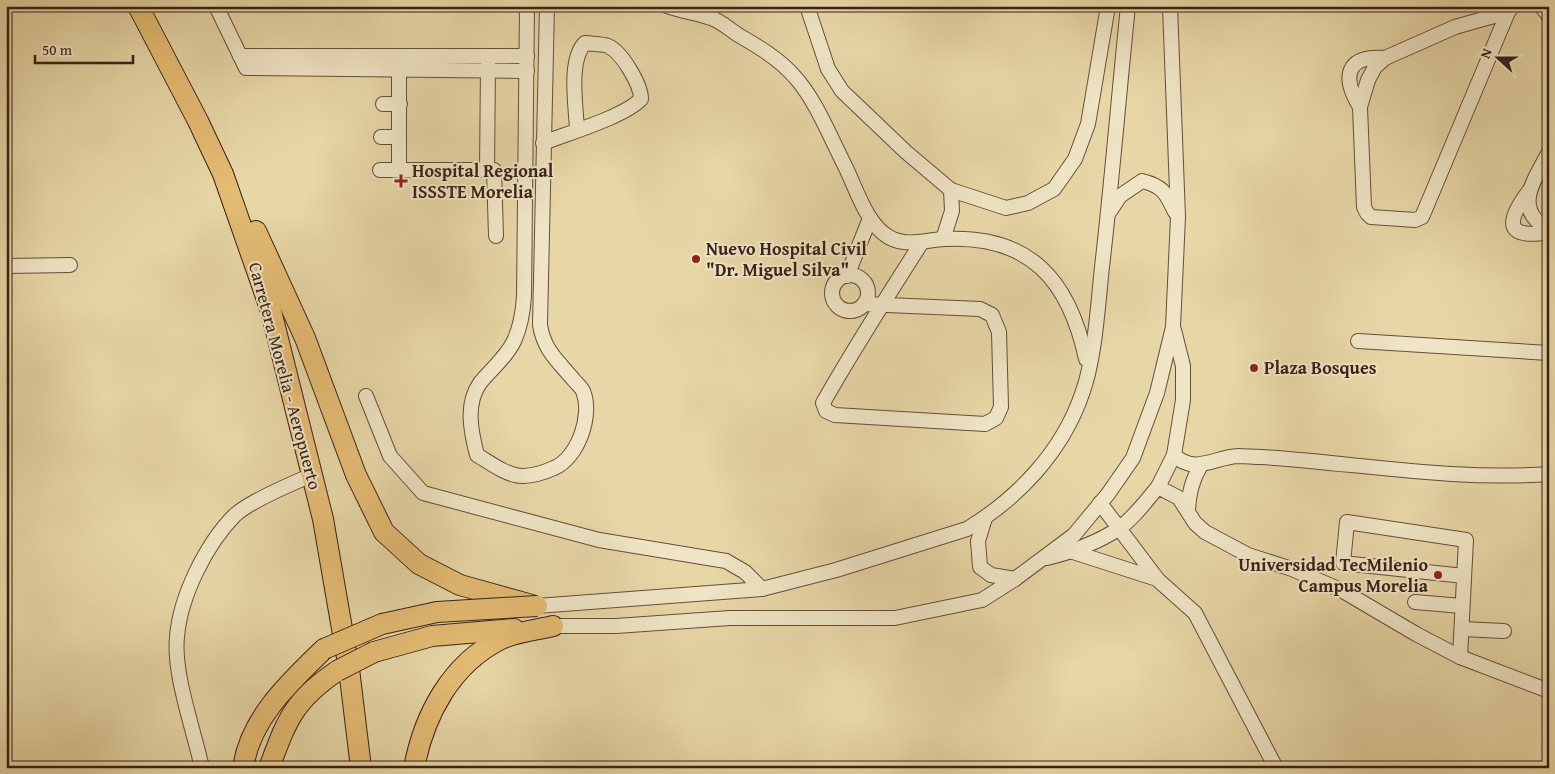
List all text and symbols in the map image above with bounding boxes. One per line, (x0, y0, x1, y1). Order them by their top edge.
scale bar (35, 32, 132, 64)
north arrow (1472, 32, 1522, 82)
text: 50 m (42, 39, 73, 60)
text: N (1475, 45, 1497, 61)
place label: Hospital Regional ISSSTE Morelia (412, 157, 554, 205)
marker: Hospital Regional ISSSTE Morelia (394, 174, 408, 188)
place label: Nuevo Hospital Civil "Dr. Miguel Silva" (706, 235, 867, 283)
marker: Nuevo Hospital Civil "Dr. Miguel Silva" (690, 253, 702, 265)
street label: Carretera Morelia - Aeropuerto (242, 259, 329, 493)
place label: Plaza Bosques (1264, 354, 1377, 381)
marker: Plaza Bosques (1248, 362, 1260, 374)
place label: Universidad TecMilenio Campus Morelia (1238, 551, 1429, 599)
marker: Universidad TecMilenio Campus Morelia (1432, 569, 1444, 581)

